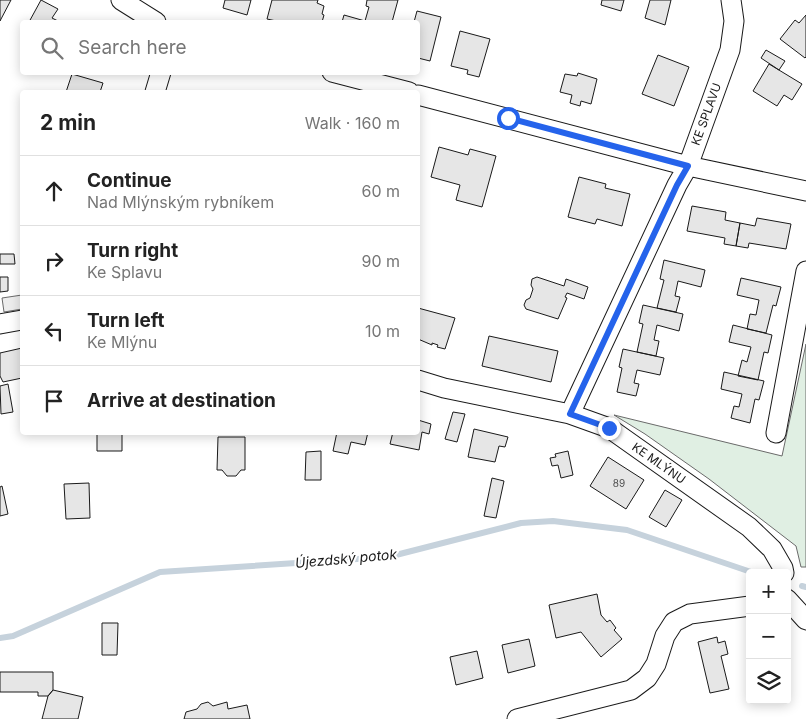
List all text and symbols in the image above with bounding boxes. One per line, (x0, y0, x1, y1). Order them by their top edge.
search box (20, 20, 420, 75)
icon: search (38, 34, 66, 62)
text: Search here (78, 36, 187, 59)
street label: KE SPLAVU (688, 81, 724, 147)
route start (497, 107, 520, 130)
text: 2 min (40, 110, 96, 135)
text: Walk · 160 m (305, 113, 400, 133)
text: Continue (87, 169, 172, 192)
icon: ahead (40, 177, 68, 205)
text: 60 m (361, 181, 400, 201)
text: Nad Mlýnským rybníkem (87, 192, 274, 212)
text: Turn right (87, 239, 178, 262)
icon: right (40, 247, 68, 275)
text: 90 m (361, 251, 400, 271)
text: Ke Splavu (87, 262, 162, 282)
text: Turn left (87, 309, 165, 332)
icon: left (40, 317, 68, 345)
text: 10 m (365, 321, 400, 341)
text: Ke Mlýnu (87, 332, 157, 352)
icon: arrive (40, 387, 68, 415)
text: Arrive at destination (87, 389, 276, 412)
route end (598, 417, 621, 440)
street label: KE MLÝNU (629, 439, 689, 487)
house number: 89 (613, 477, 625, 489)
water label: Újezdský potok (294, 545, 398, 571)
map controls (746, 569, 791, 704)
button: + (746, 569, 791, 614)
button: − (746, 614, 791, 659)
button: layers (746, 659, 791, 704)

